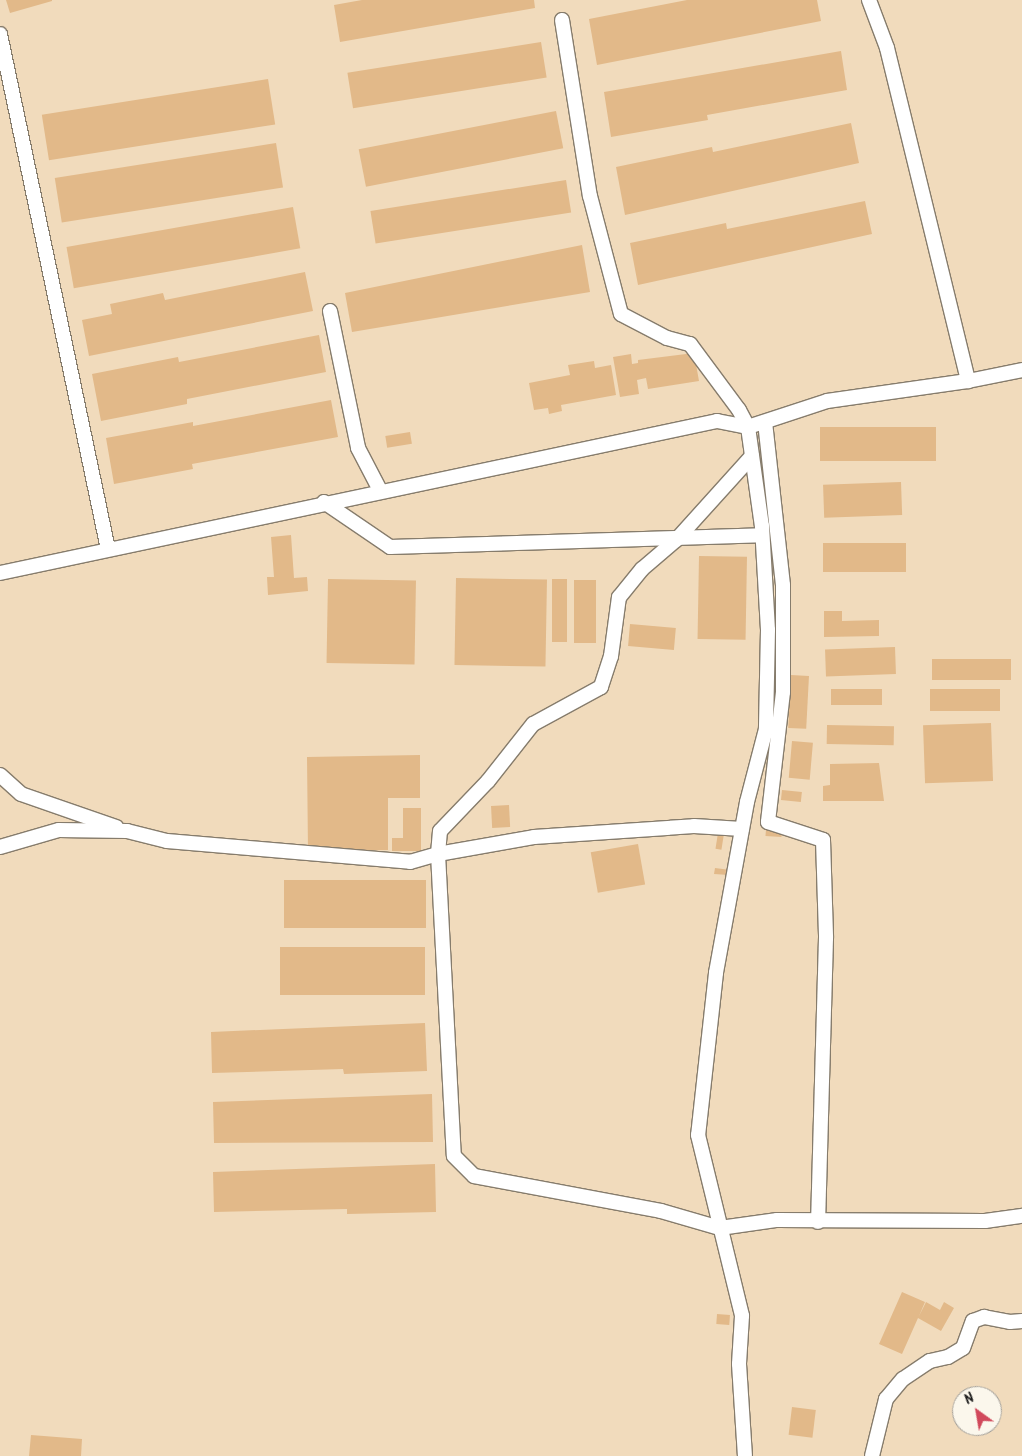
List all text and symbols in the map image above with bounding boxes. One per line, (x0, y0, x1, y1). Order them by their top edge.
north arrow (952, 1386, 1002, 1436)
text: N (960, 1387, 979, 1411)

